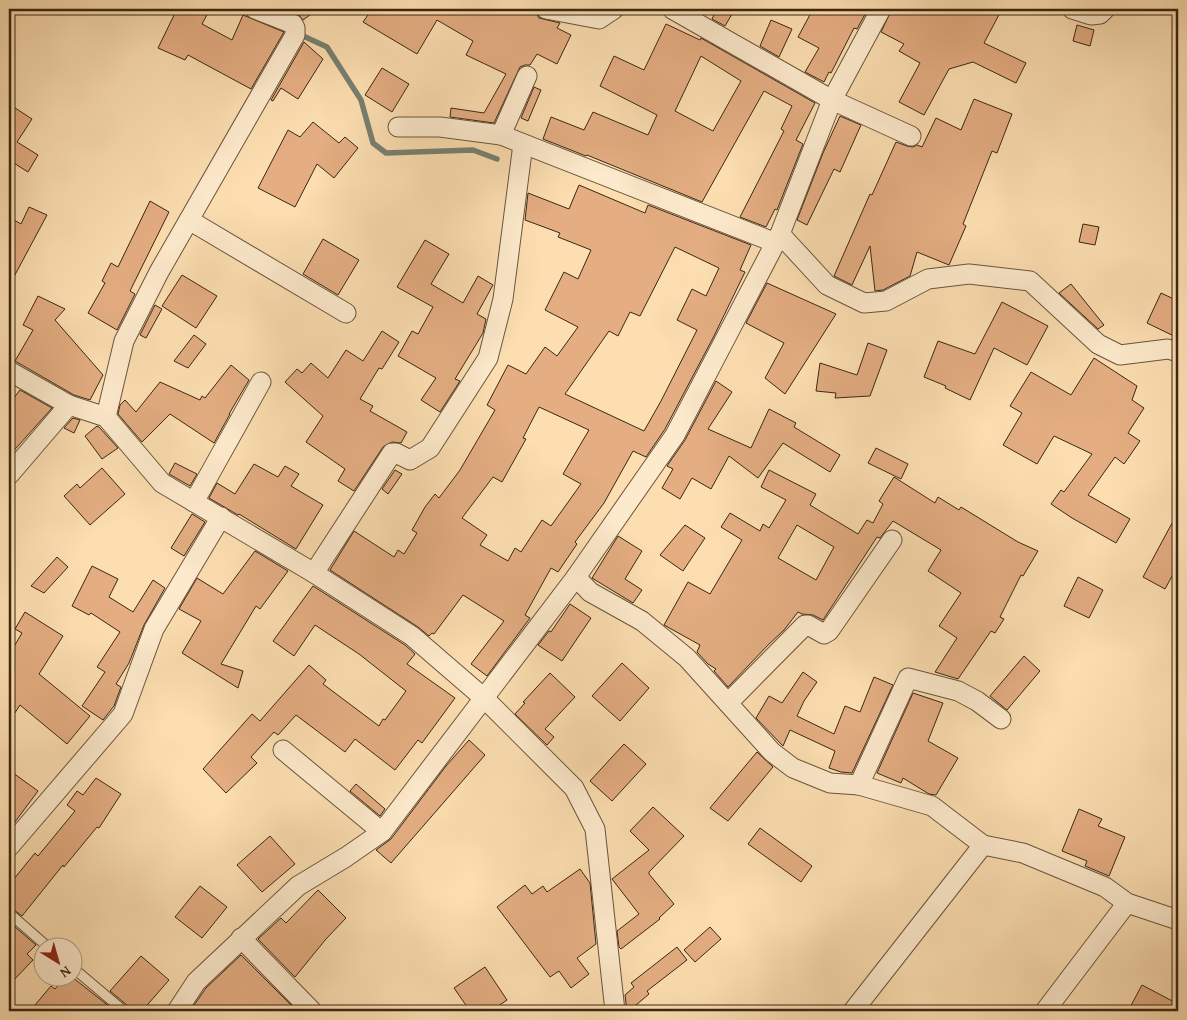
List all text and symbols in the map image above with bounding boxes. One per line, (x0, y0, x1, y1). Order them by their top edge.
north arrow (32, 938, 82, 988)
text: N (56, 962, 76, 984)

